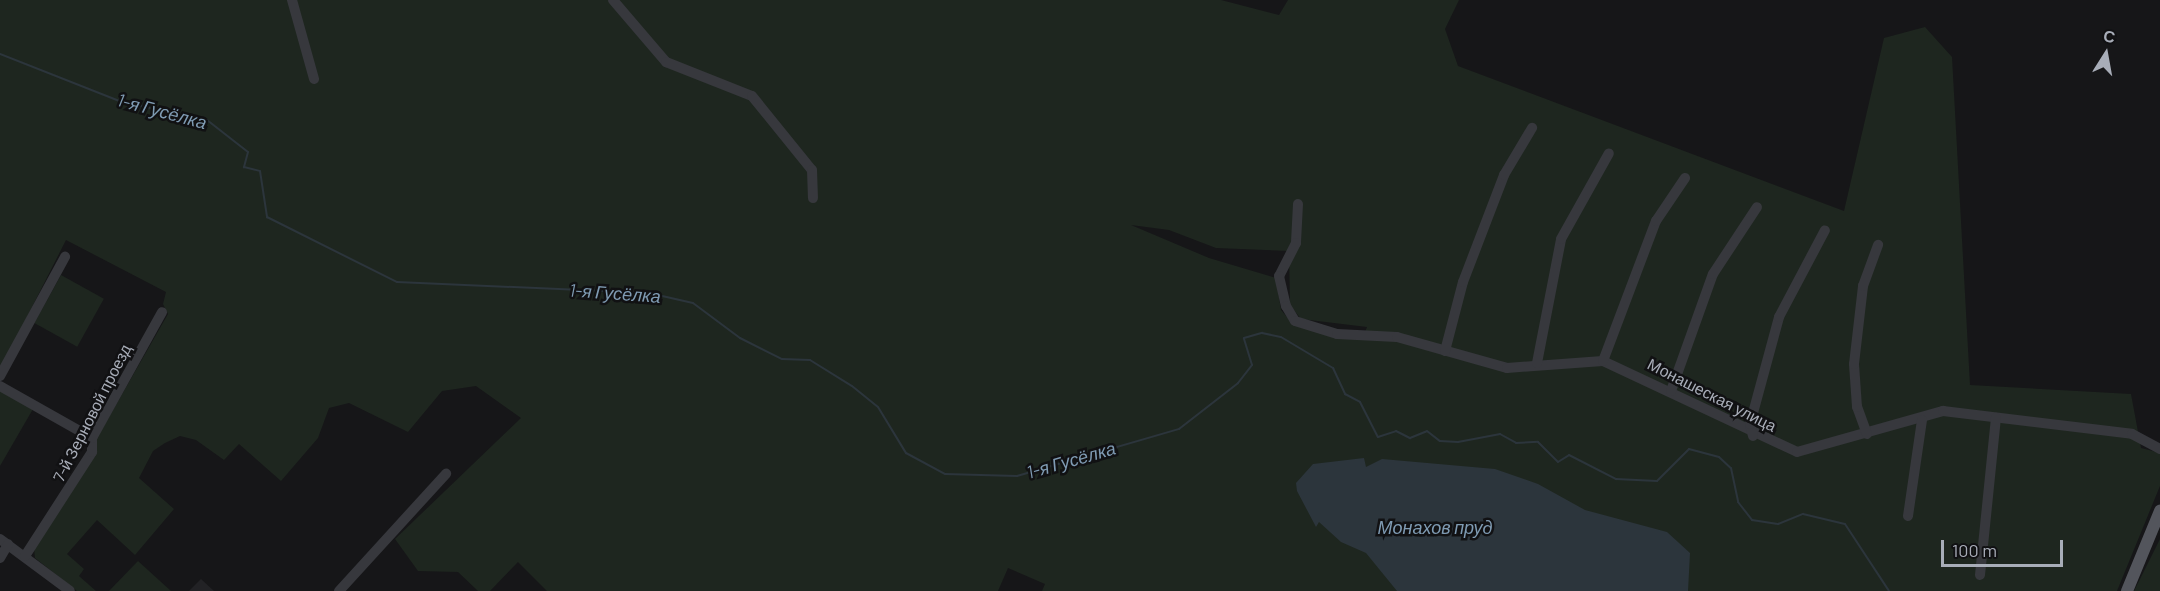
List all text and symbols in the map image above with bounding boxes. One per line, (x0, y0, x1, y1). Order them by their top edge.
north arrow (2076, 24, 2136, 84)
text: С (2102, 25, 2117, 46)
water label: 1-я Гусёлка (115, 89, 209, 133)
water label: 1-я Гусёлка (568, 279, 662, 307)
street label: 7-й Зерновой проезд (49, 341, 135, 485)
street label: Монашеская улица (1644, 354, 1780, 436)
water label: 1-я Гусёлка (1024, 437, 1118, 483)
water label: Монахов пруд (1378, 516, 1492, 538)
scale bar (1944, 528, 2066, 566)
text: 100 m (1952, 539, 1997, 561)

